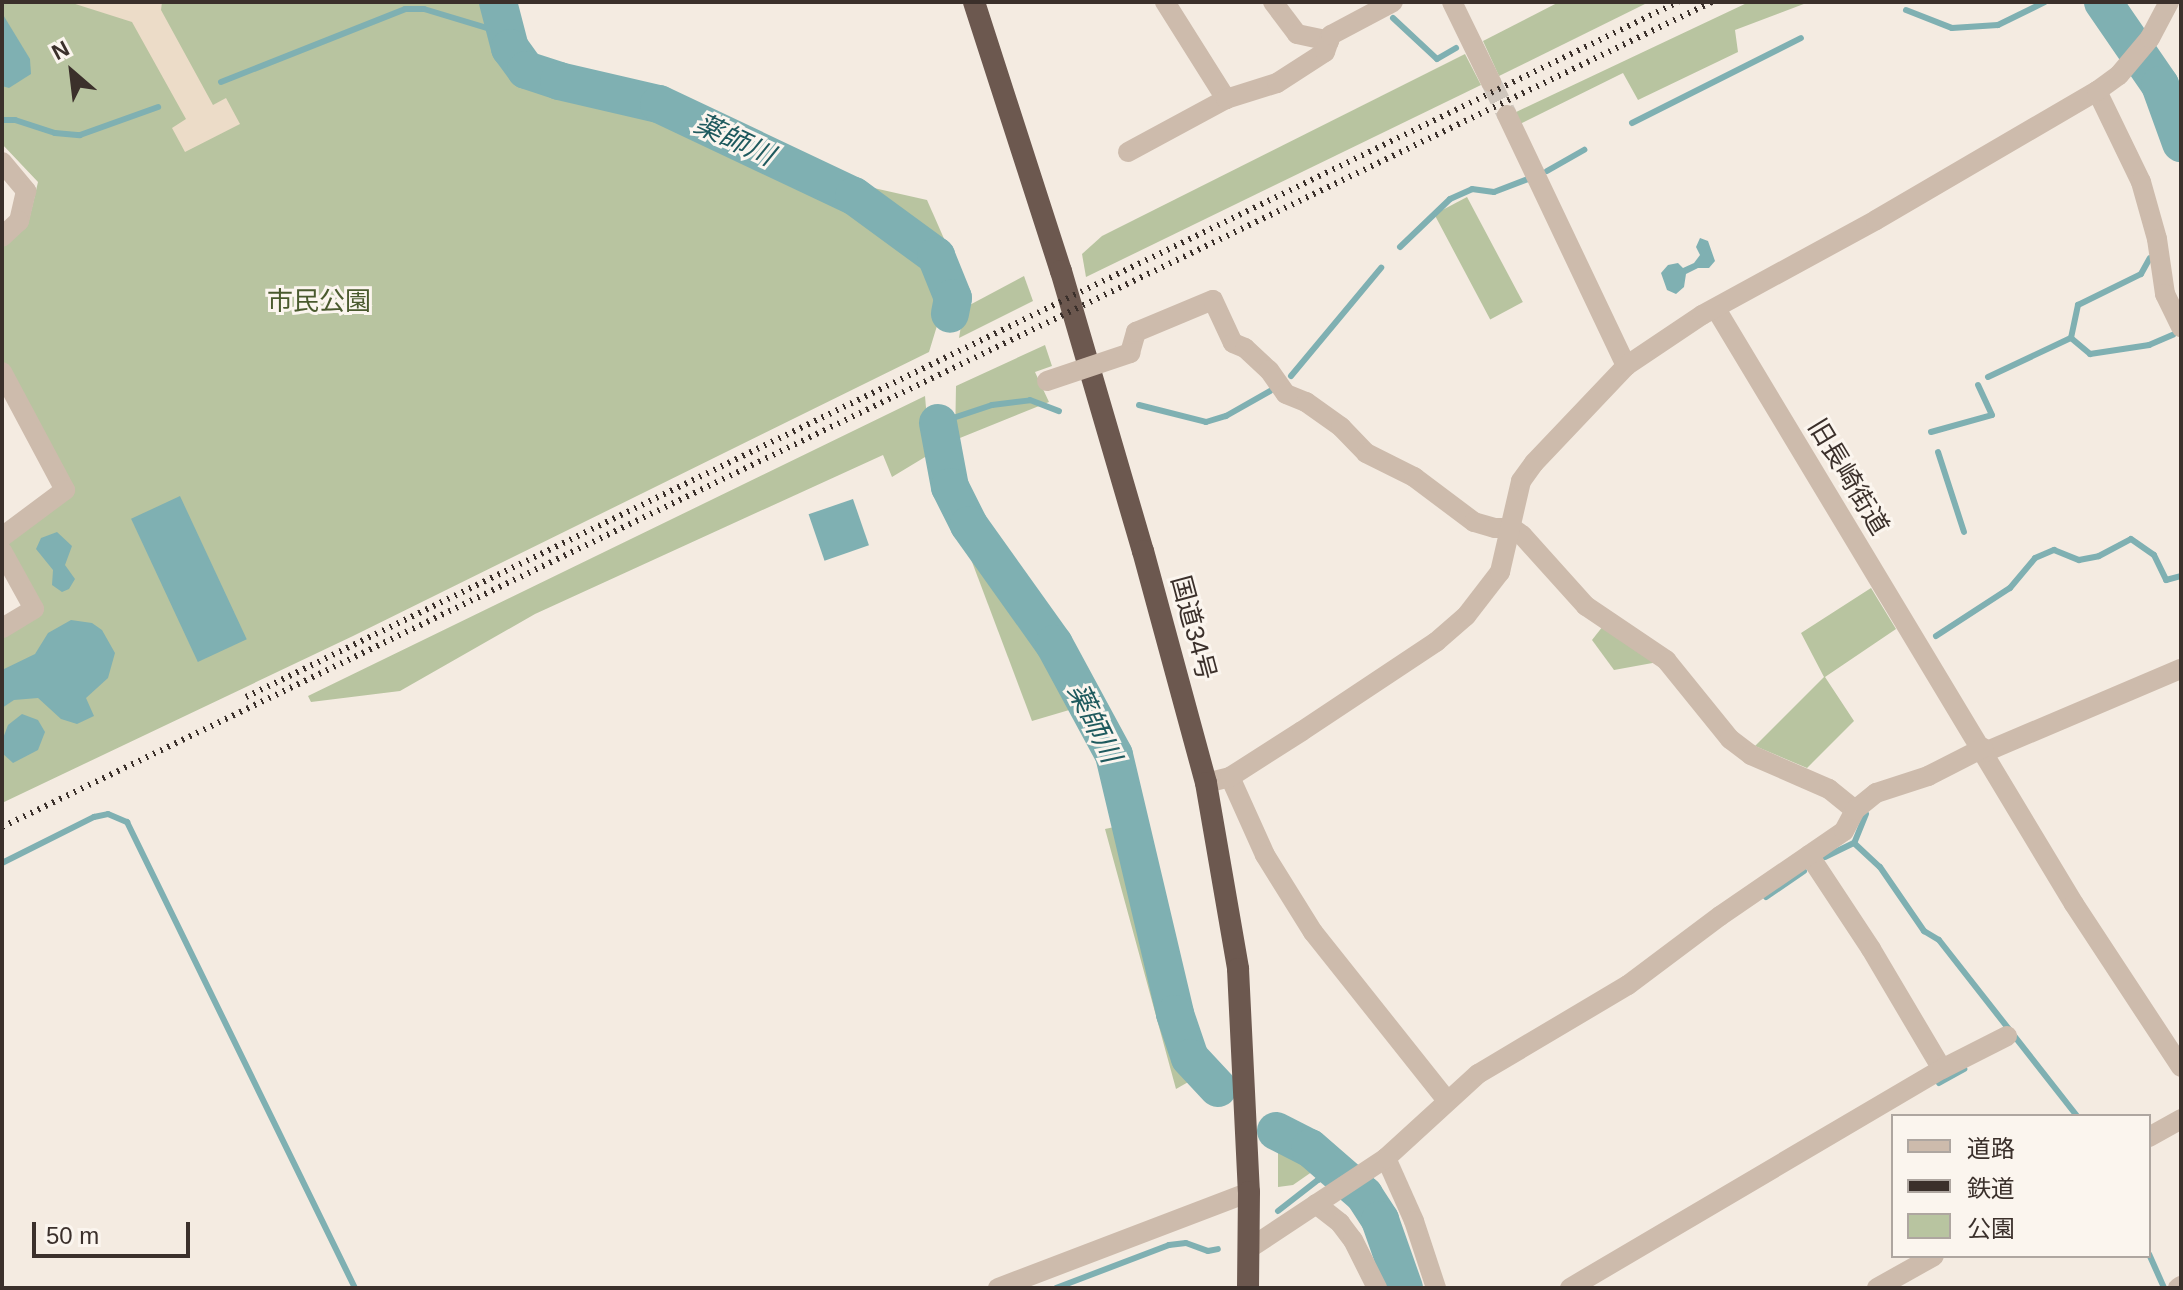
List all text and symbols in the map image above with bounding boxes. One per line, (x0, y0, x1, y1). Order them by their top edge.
north arrow (32, 32, 112, 112)
text: N (48, 36, 73, 65)
water label: 薬師川 (689, 107, 779, 173)
park label: 市民公園 (267, 286, 371, 318)
street label: 旧長崎街道 (1801, 413, 1895, 541)
street label: 国道34号 (1164, 572, 1222, 684)
water label: 薬師川 (1060, 678, 1128, 768)
legend (1891, 1114, 2151, 1258)
text: 道路 (1967, 1135, 2015, 1162)
text: 鉄道 (1967, 1175, 2015, 1202)
scale bar (36, 1206, 194, 1256)
text: 公園 (1967, 1215, 2015, 1242)
text: 50 m (46, 1222, 99, 1249)

